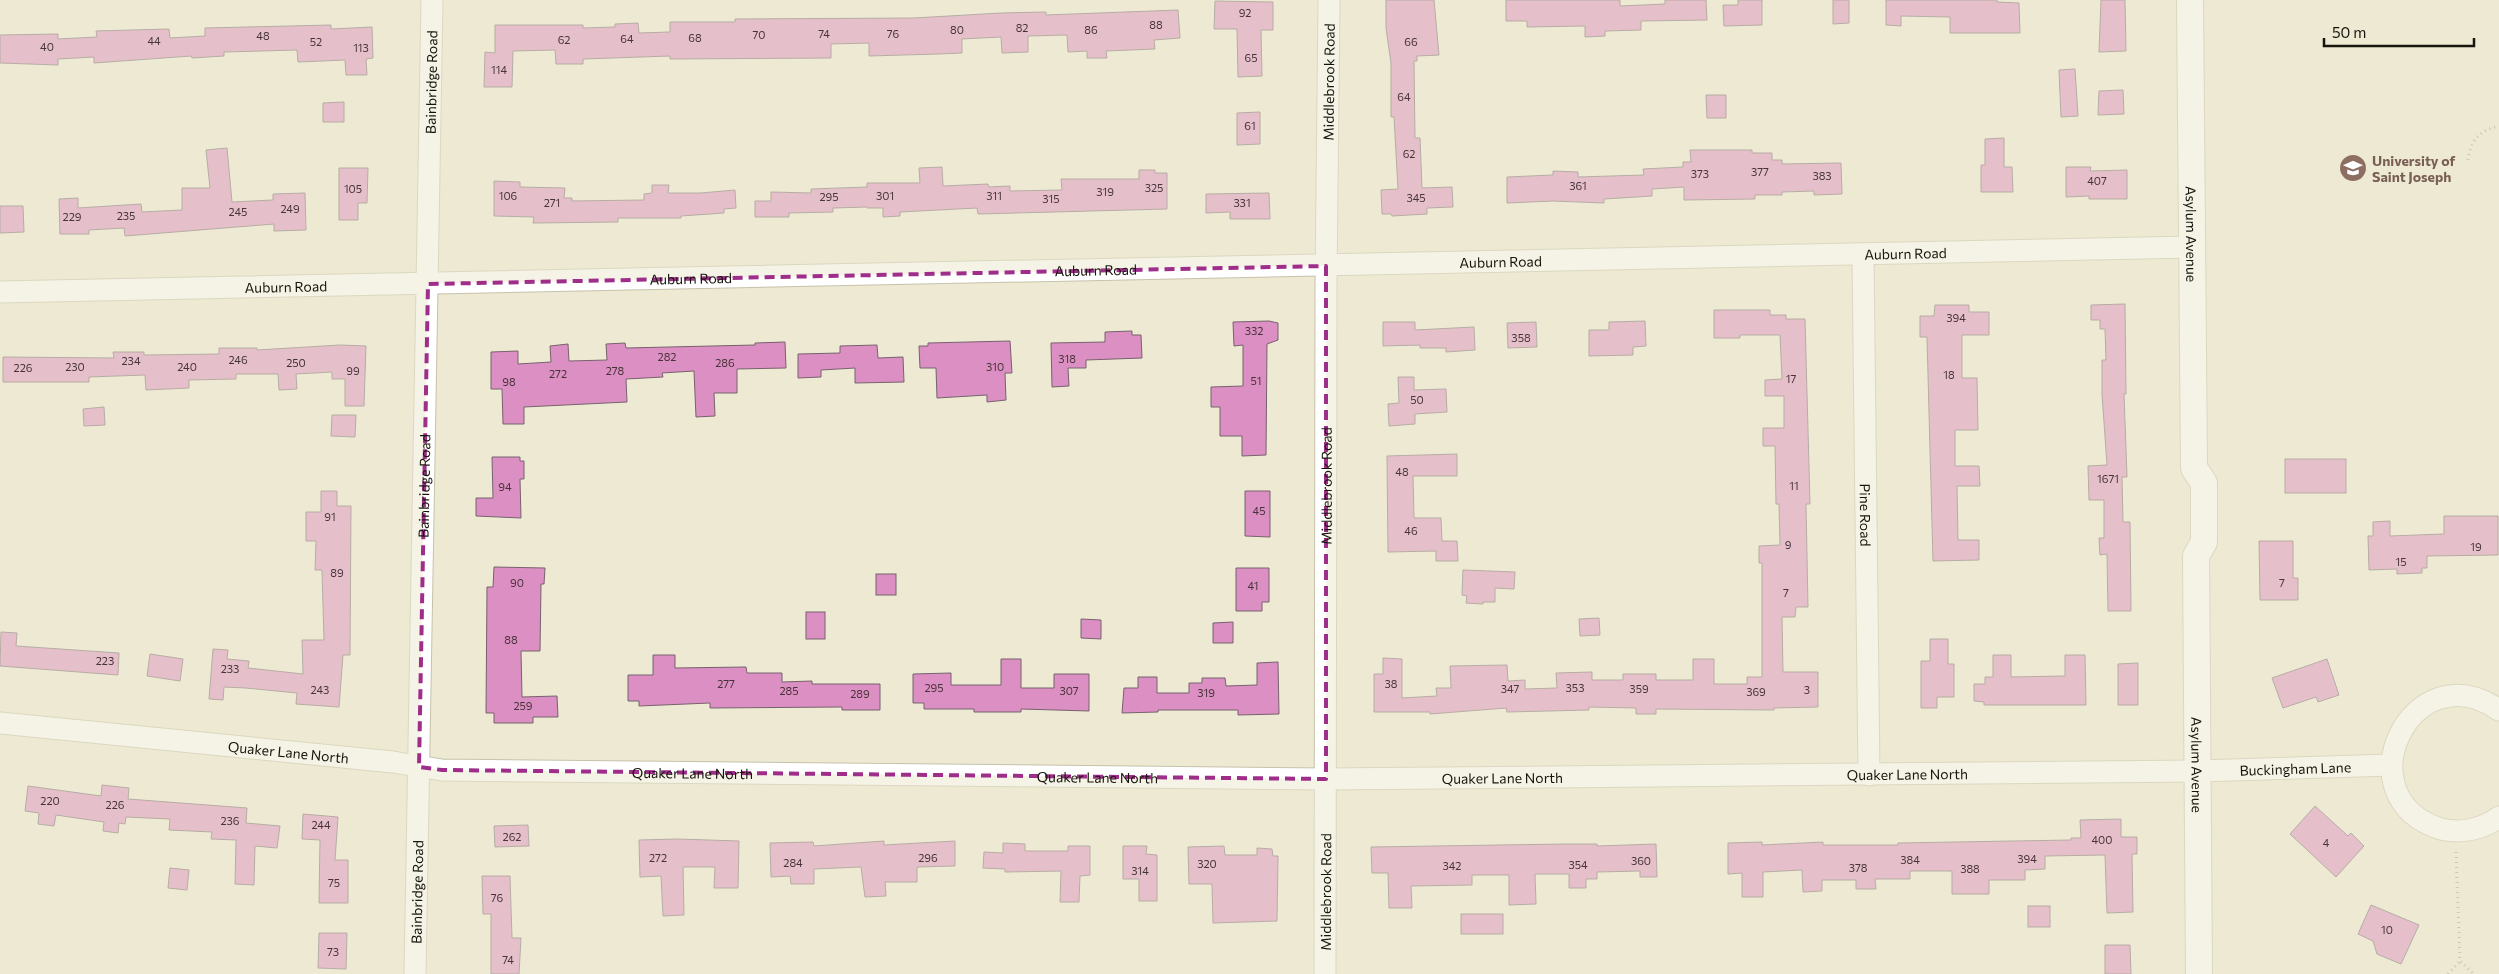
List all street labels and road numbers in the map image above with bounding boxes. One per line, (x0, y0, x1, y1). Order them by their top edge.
street label: Middlebrook Road (1319, 23, 1337, 141)
street label: Bainbridge Road (421, 30, 440, 134)
street label: Asylum Avenue (2183, 186, 2201, 282)
street label: Auburn Road (1864, 244, 1947, 262)
street label: Auburn Road (1459, 252, 1542, 271)
street label: Auburn Road (1054, 260, 1137, 279)
street label: Auburn Road (649, 268, 732, 287)
street label: Auburn Road (245, 277, 327, 295)
street label: Middlebrook Road (1317, 427, 1334, 545)
street label: Bainbridge Road (414, 434, 433, 538)
street label: Pine Road (1857, 483, 1875, 547)
street label: Asylum Avenue (2189, 717, 2206, 813)
street label: Quaker Lane North (227, 737, 350, 766)
street label: Buckingham Lane (2239, 758, 2351, 778)
street label: Quaker Lane North (632, 763, 753, 782)
street label: Quaker Lane North (1847, 765, 1968, 783)
street label: Quaker Lane North (1037, 768, 1158, 786)
street label: Quaker Lane North (1442, 768, 1563, 786)
street label: Middlebrook Road (1317, 833, 1334, 951)
street label: Bainbridge Road (407, 840, 426, 944)

